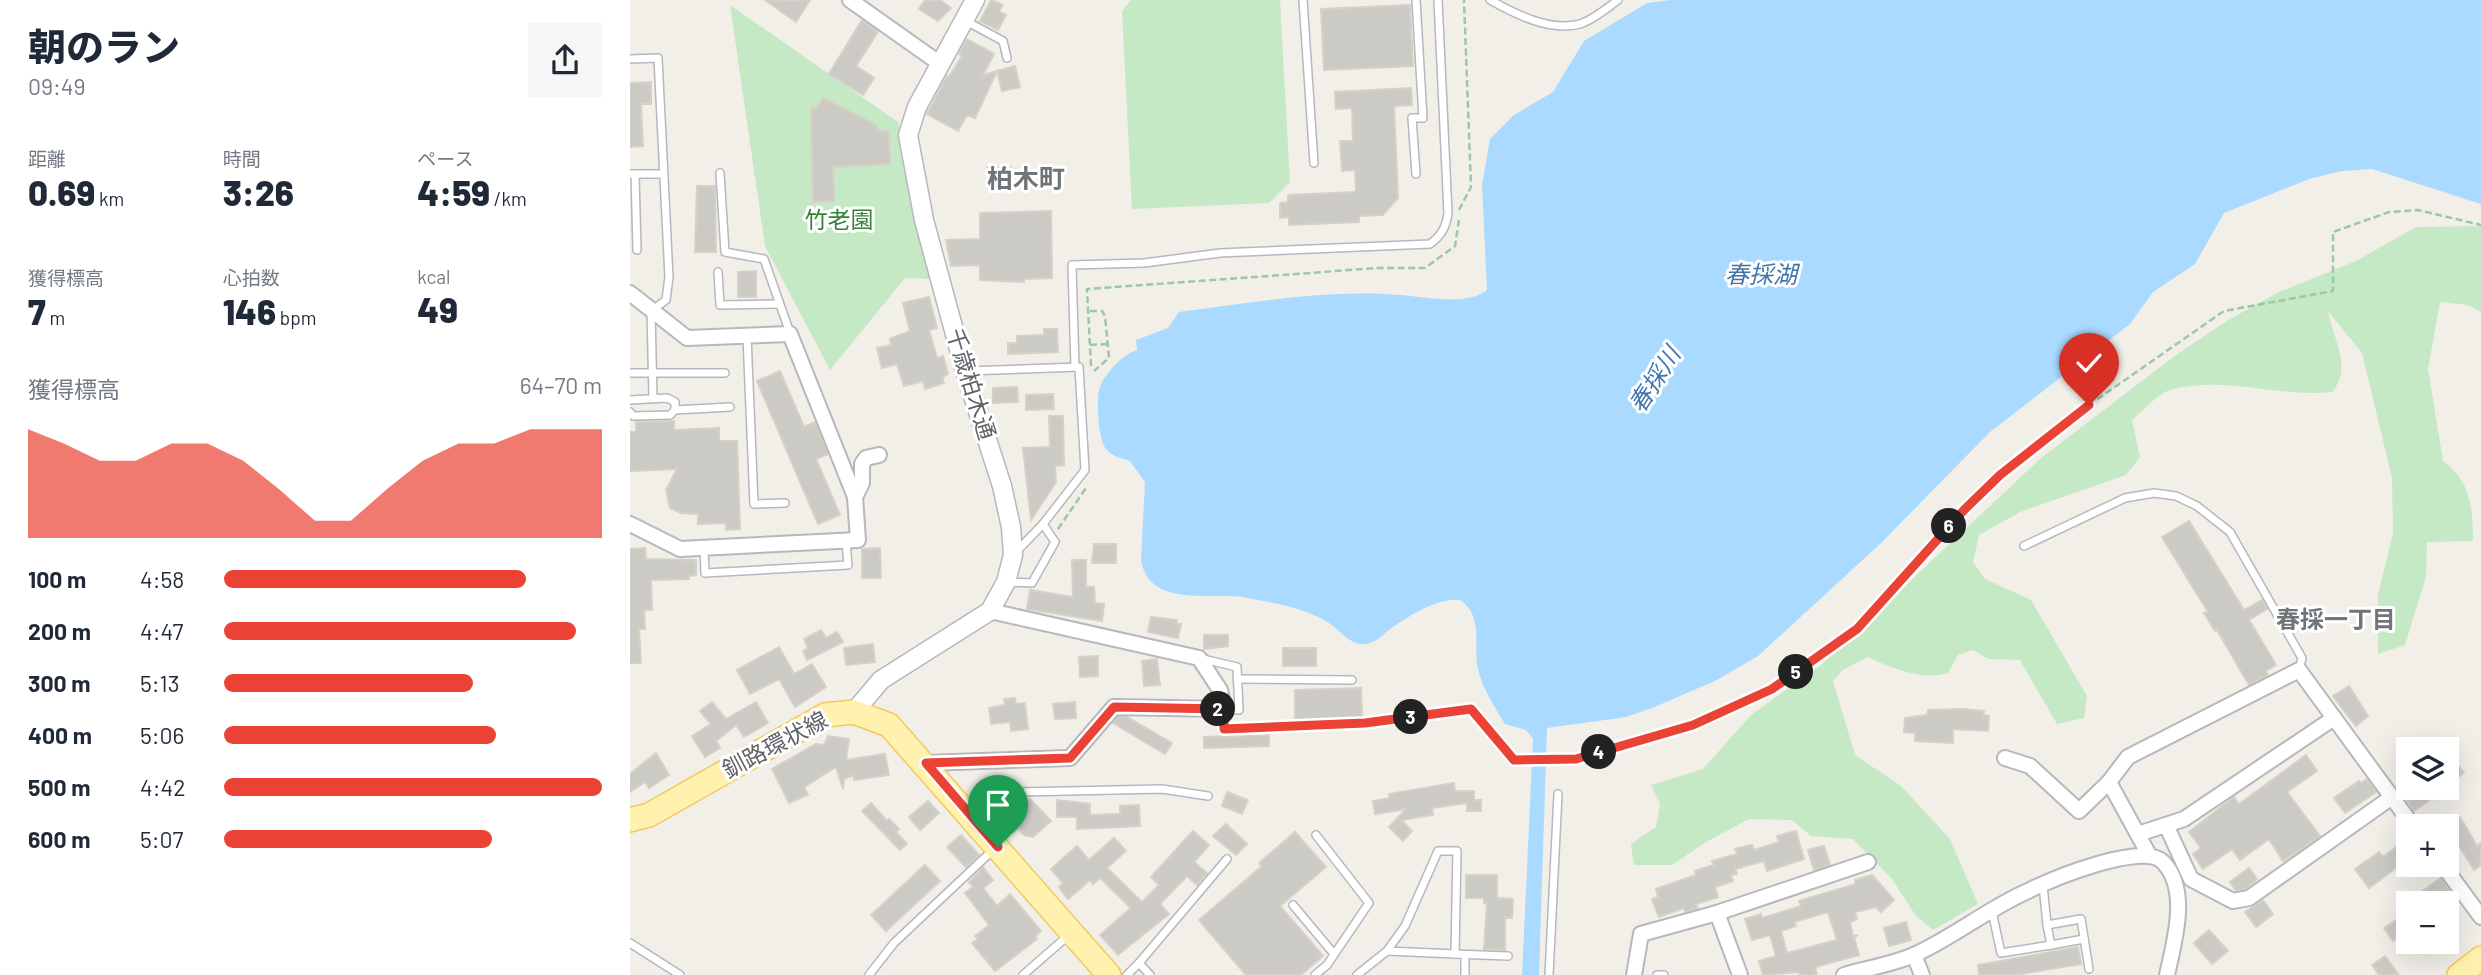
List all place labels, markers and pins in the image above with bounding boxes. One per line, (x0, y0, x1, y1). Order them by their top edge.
pin (2059, 333, 2119, 405)
pin: 6 (1932, 508, 1966, 544)
pin: 5 (1778, 654, 1814, 690)
pin: 2 (1200, 692, 1236, 726)
pin: 3 (1394, 700, 1428, 734)
pin: 4 (1581, 734, 1616, 770)
pin (968, 775, 1028, 847)

